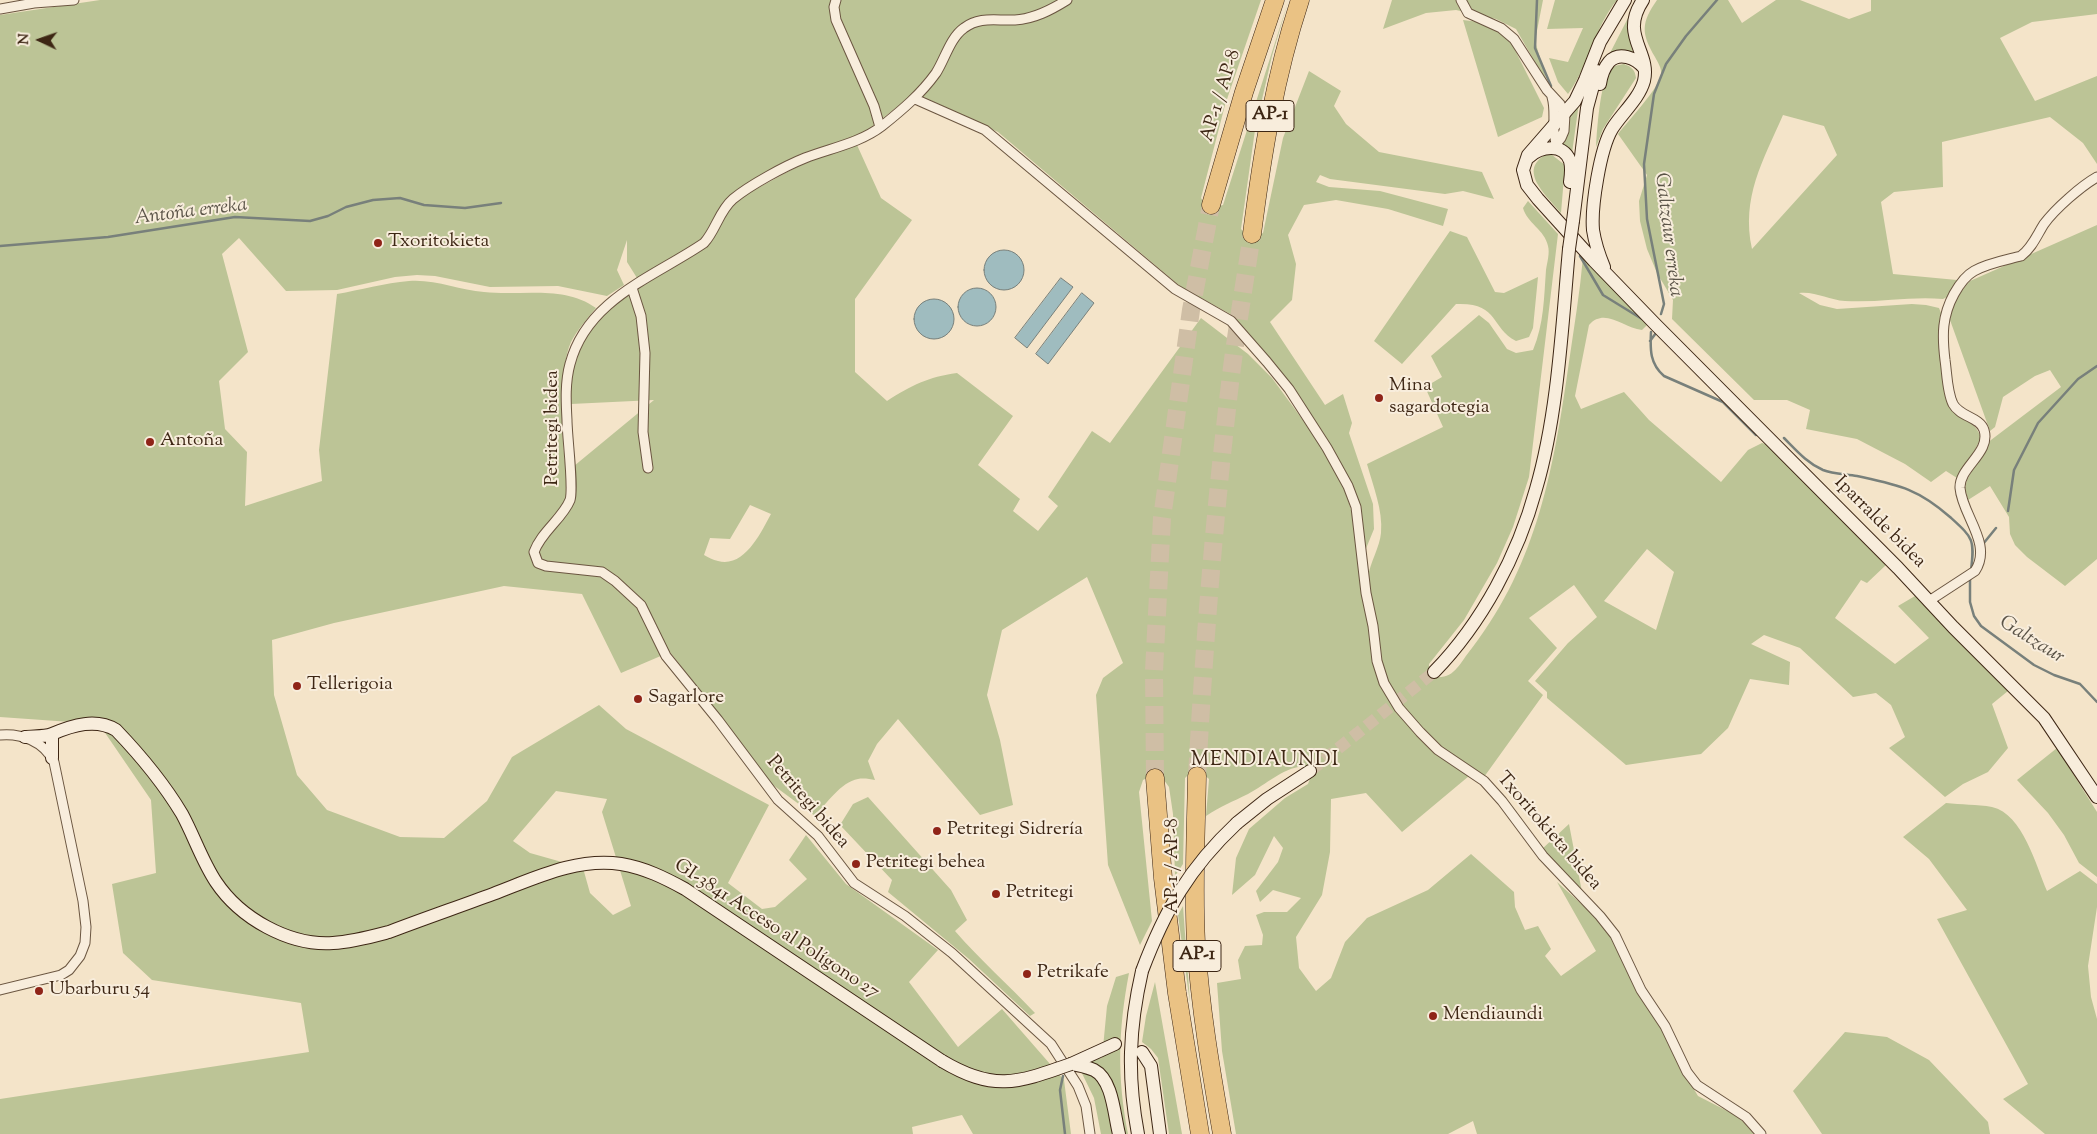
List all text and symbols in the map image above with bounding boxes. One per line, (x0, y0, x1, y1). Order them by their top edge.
north arrow (15, 15, 65, 65)
text: N (15, 33, 35, 45)
street label: AP-1 / AP-8 (1197, 47, 1247, 145)
road number: AP-1 (1246, 100, 1294, 132)
water label: Galtzaur erreka (1647, 172, 1687, 298)
water label: Antoña erreka (133, 194, 249, 232)
place label: Txoritokieta (388, 232, 489, 254)
marker: Txoritokieta (372, 237, 384, 249)
street label: Petritegi bidea (543, 370, 565, 486)
place label: Mina sagardotegia (1389, 376, 1489, 420)
marker: Mina sagardotegia (1373, 392, 1385, 404)
place label: Antoña (160, 431, 223, 453)
marker: Antoña (144, 436, 156, 448)
street label: Iparralde bidea (1828, 472, 1930, 574)
water label: Galtzaur (1994, 612, 2068, 670)
place label: Tellerigoia (307, 675, 393, 697)
marker: Tellerigoia (291, 680, 303, 692)
place label: Sagarlore (648, 688, 724, 710)
marker: Sagarlore (632, 693, 644, 705)
district label: MENDIAUNDI (1189, 750, 1341, 774)
street label: Petritegi bidea (761, 752, 853, 854)
street label: Txoritokieta bidea (1490, 768, 1606, 896)
street label: AP-1 / AP-8 (1163, 818, 1185, 914)
place label: Petritegi Sidrería (947, 820, 1083, 842)
marker: Petritegi Sidrería (931, 825, 943, 837)
place label: Petritegi behea (866, 853, 985, 875)
street label: GI-3841 Acceso al Polígono 27 (669, 855, 883, 1005)
marker: Petritegi behea (850, 858, 862, 870)
place label: Petritegi (1006, 883, 1074, 905)
marker: Petritegi (990, 888, 1002, 900)
road number: AP-1 (1173, 940, 1221, 971)
place label: Petrikafe (1037, 963, 1109, 985)
marker: Petrikafe (1021, 968, 1033, 980)
place label: Ubarburu 54 (49, 980, 150, 1002)
marker: Ubarburu 54 (33, 985, 45, 997)
place label: Mendiaundi (1443, 1005, 1543, 1027)
marker: Mendiaundi (1427, 1010, 1439, 1022)

